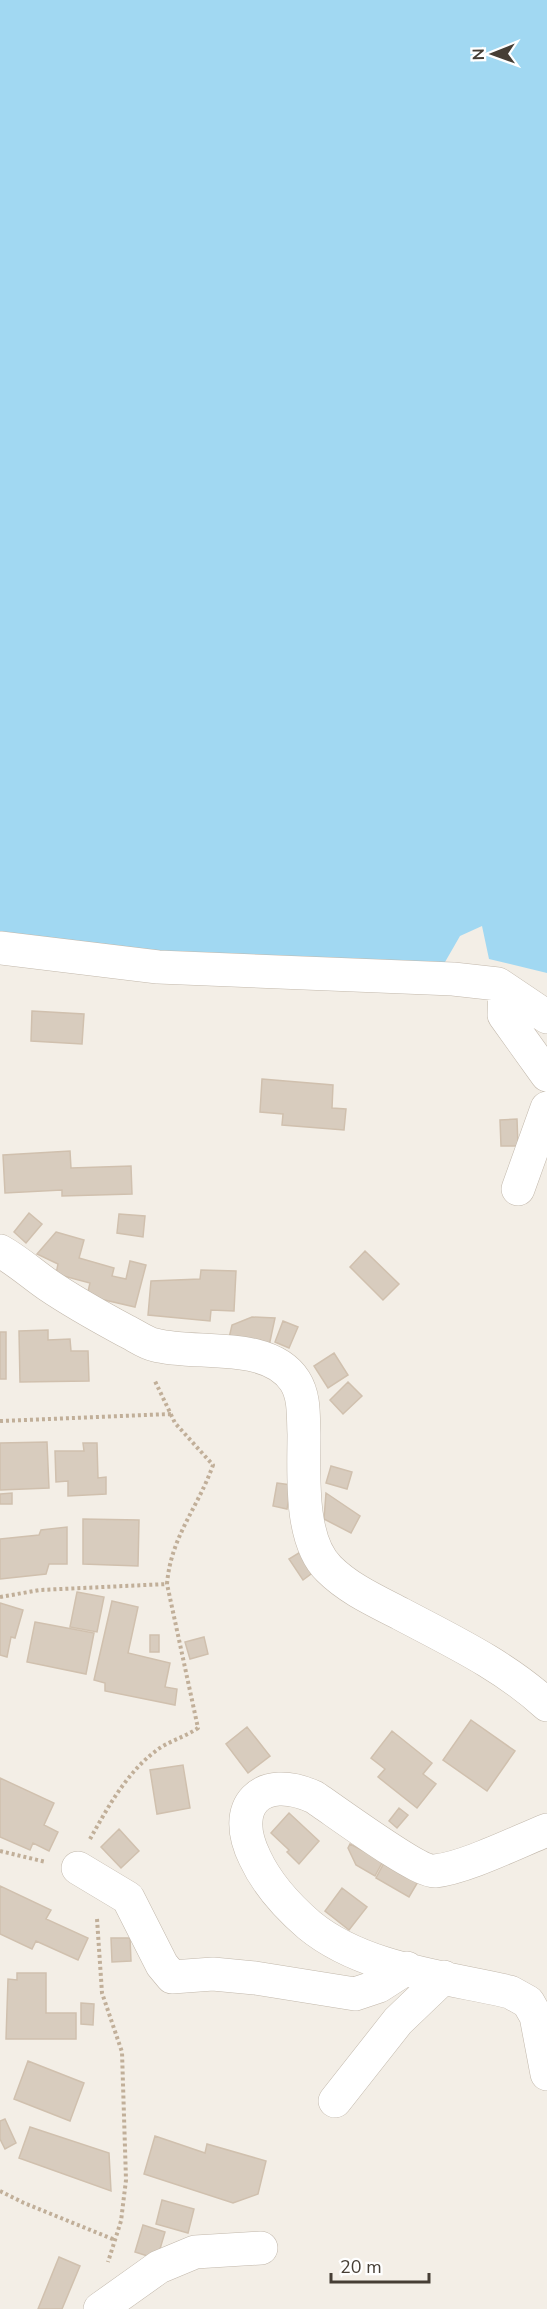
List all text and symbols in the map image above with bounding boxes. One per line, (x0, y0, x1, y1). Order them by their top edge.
north arrow (463, 24, 523, 84)
text: N (468, 48, 490, 60)
scale bar (331, 2246, 428, 2284)
text: 20 m (340, 2255, 382, 2279)

